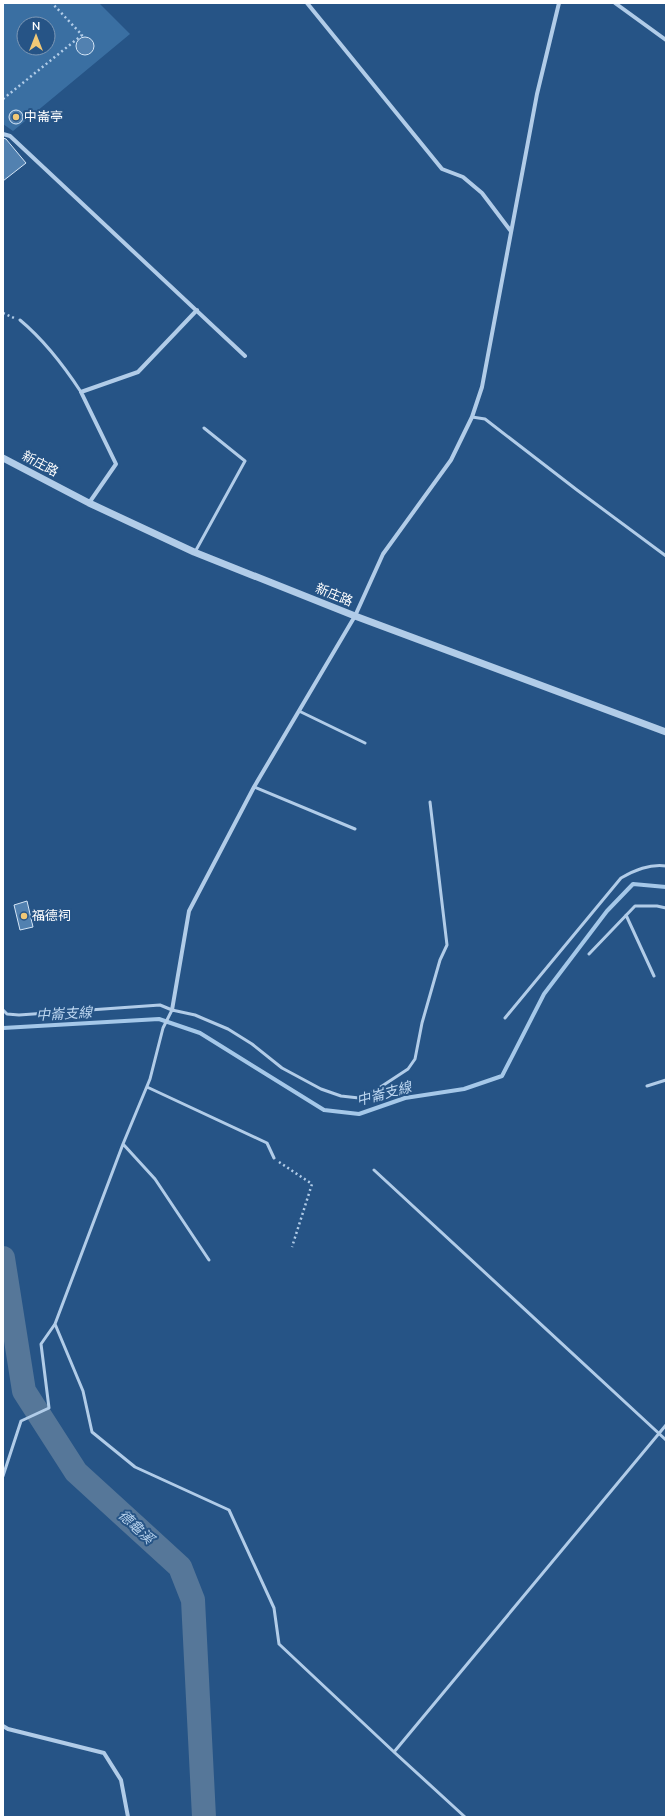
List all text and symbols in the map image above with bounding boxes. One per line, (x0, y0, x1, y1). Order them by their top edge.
north arrow (16, 16, 56, 56)
text: N (32, 19, 40, 34)
place label: 中崙亭 (24, 108, 63, 126)
marker: 中崙亭 (11, 112, 21, 122)
street label: 新庄路 (19, 447, 61, 481)
street label: 新庄路 (313, 579, 355, 611)
place label: 福德祠 (32, 907, 71, 925)
marker: 福德祠 (19, 911, 29, 921)
water label: 中崙支線 (36, 1003, 94, 1025)
water label: 中崙支線 (354, 1077, 415, 1110)
water label: 德龜溪 (114, 1506, 159, 1550)

